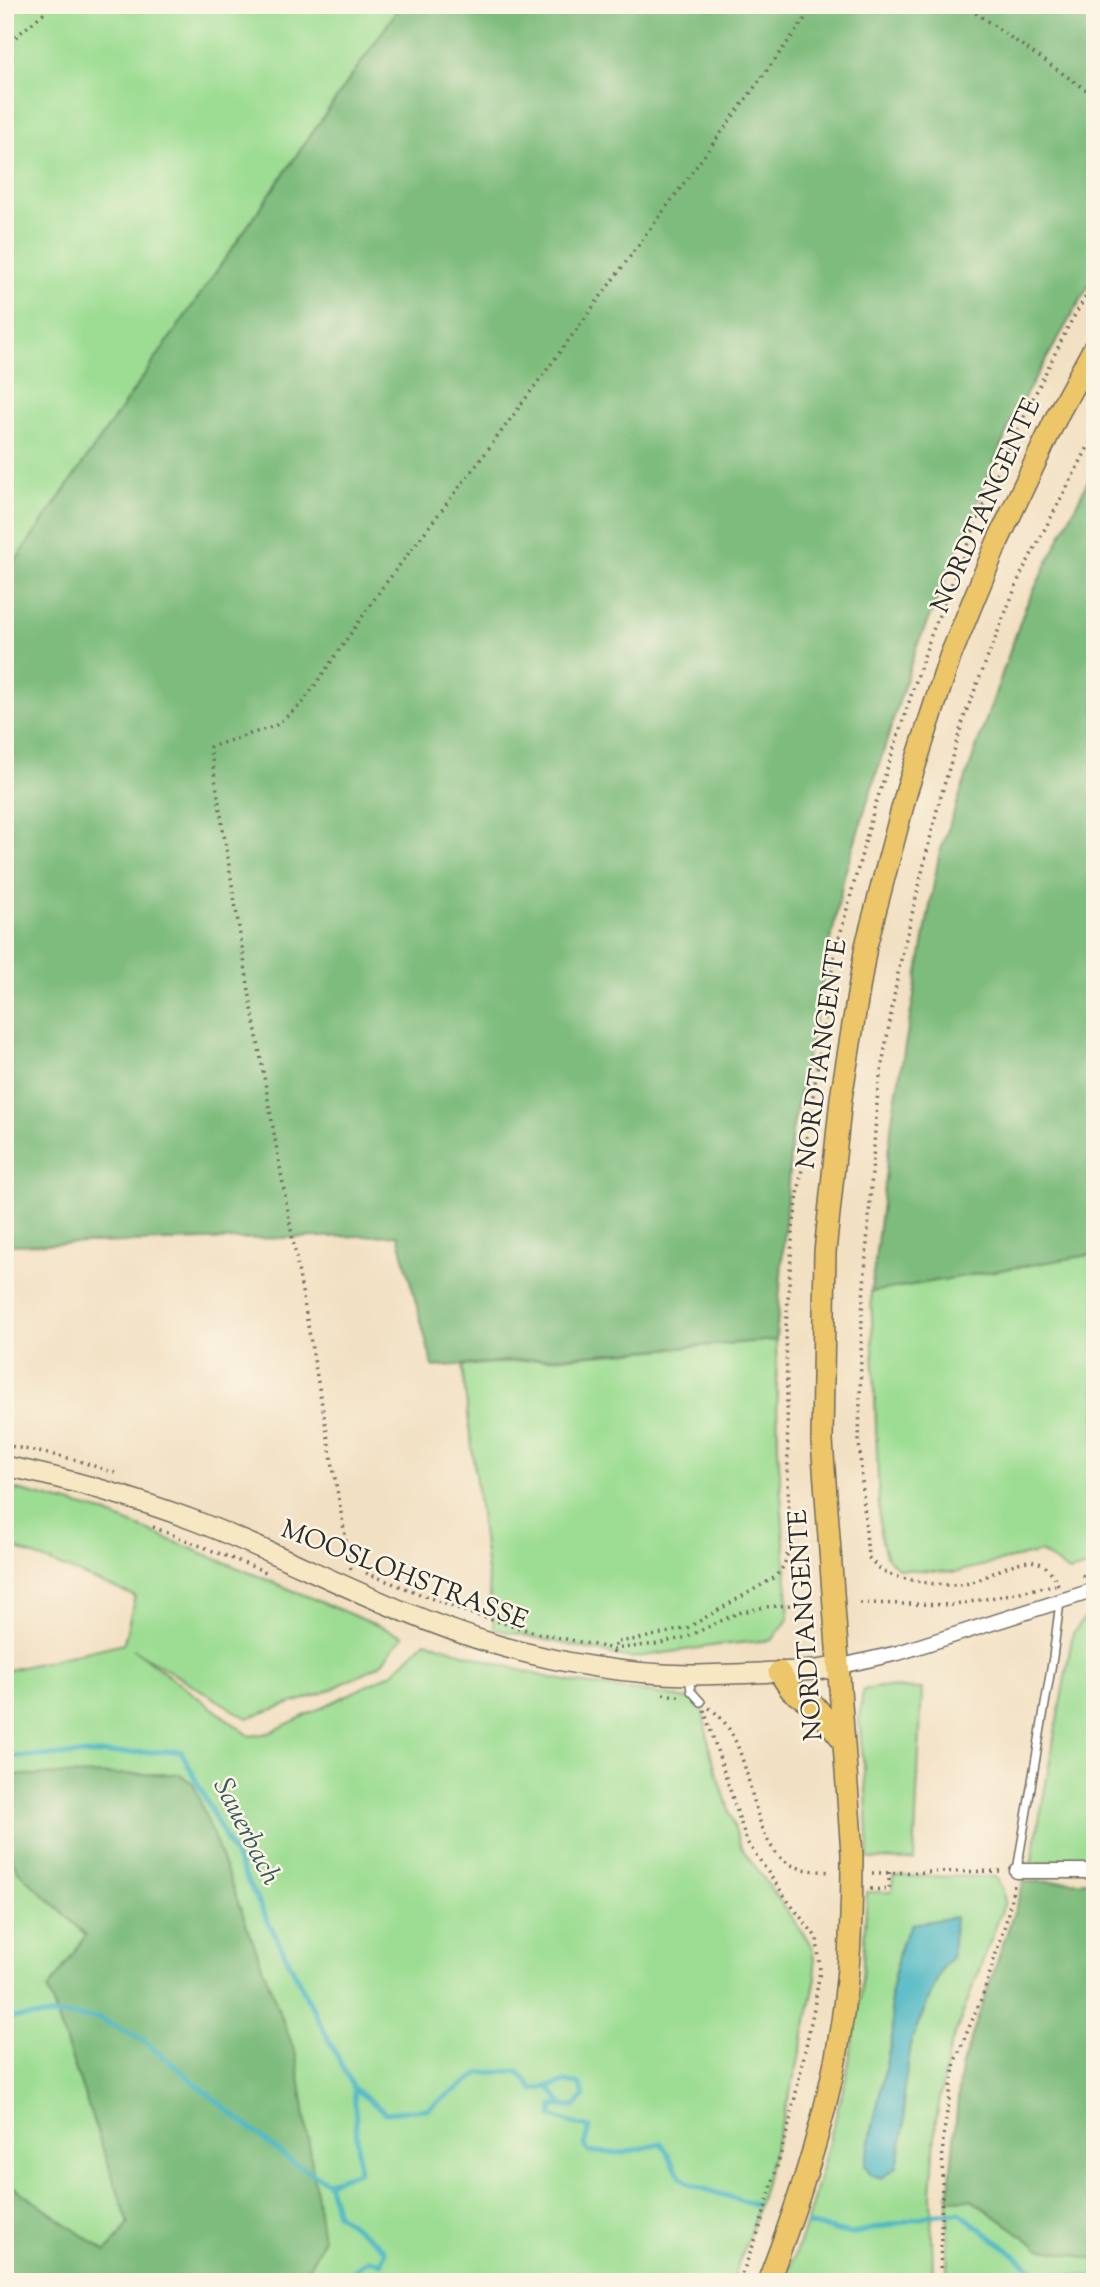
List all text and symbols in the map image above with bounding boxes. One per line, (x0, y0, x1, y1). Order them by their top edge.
street label: NORDTANGENTE (923, 392, 1051, 619)
street label: NORDTANGENTE (789, 936, 857, 1171)
street label: NORDTANGENTE (780, 1508, 834, 1742)
street label: MOOSLOHSTRASSE (275, 1512, 533, 1640)
water label: Sauerbach (202, 1772, 290, 1893)

